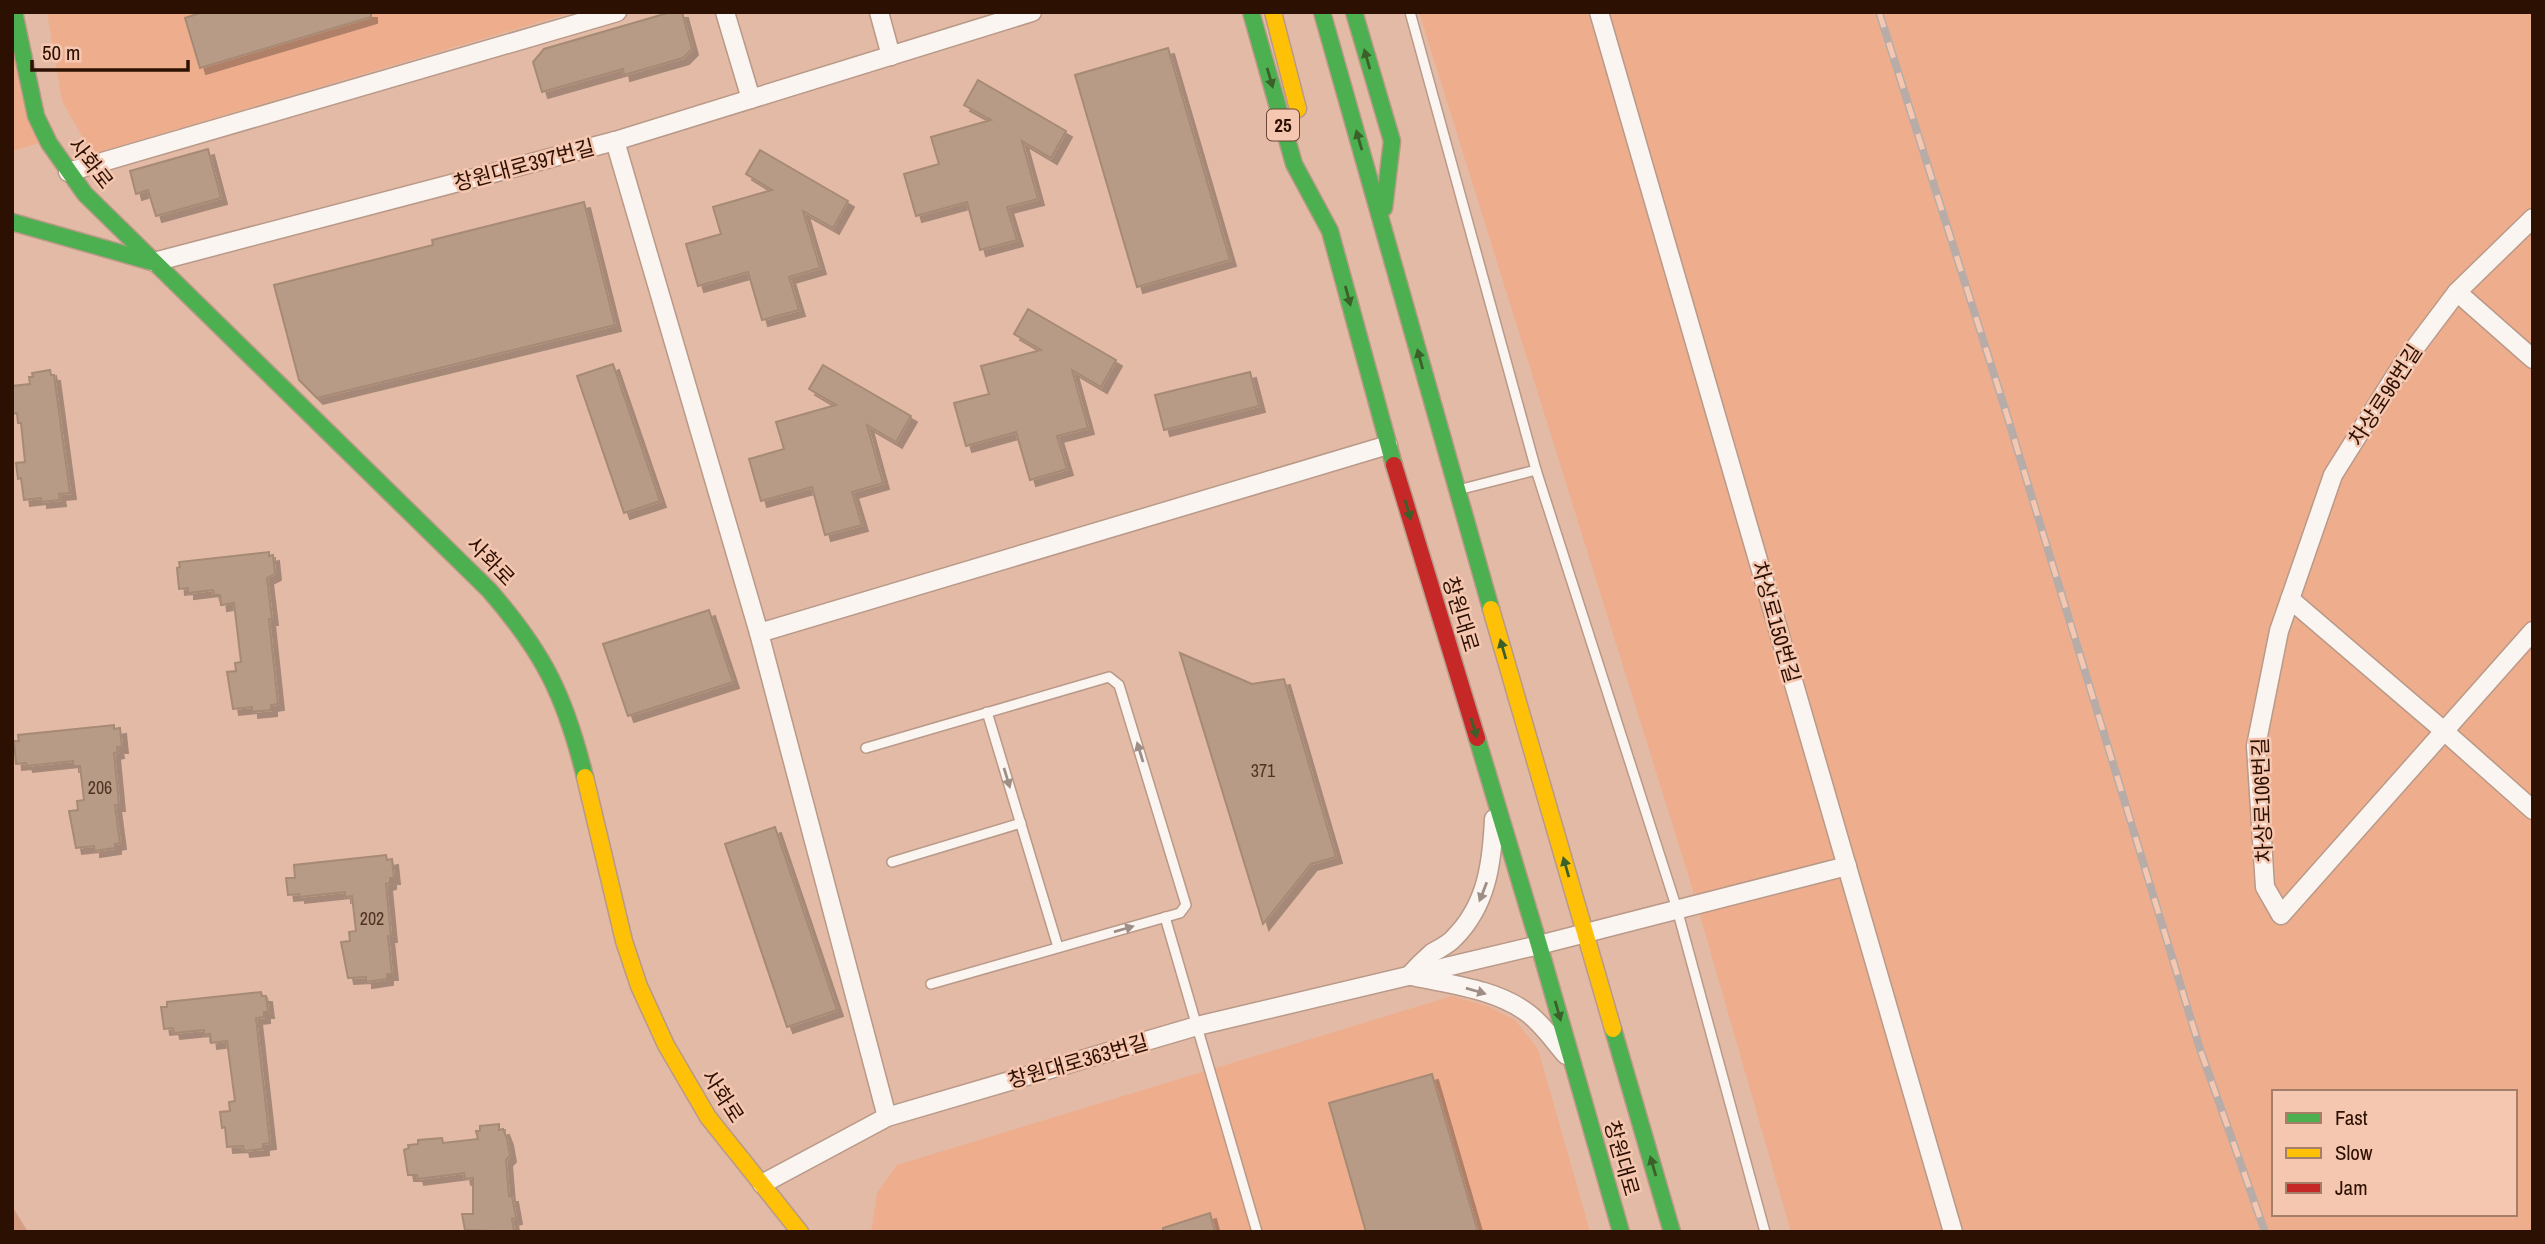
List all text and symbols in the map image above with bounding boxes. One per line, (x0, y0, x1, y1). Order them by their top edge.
scale bar (32, 28, 187, 72)
text: 50 m (42, 38, 80, 67)
one-way arrow (1362, 48, 1372, 69)
one-way arrow (1265, 68, 1275, 89)
road number: 25 (1267, 110, 1299, 140)
one-way arrow (1353, 129, 1364, 151)
street label: 사화로 (62, 131, 120, 195)
street label: 창원대로397번길 (450, 132, 598, 198)
one-way arrow (1343, 286, 1354, 308)
street label: 차상로96번길 (2341, 339, 2429, 451)
one-way arrow (1414, 348, 1425, 370)
one-way arrow (1403, 500, 1413, 521)
street label: 사화로 (460, 530, 522, 592)
street label: 차상로150번길 (1745, 558, 1807, 686)
street label: 창원대로 (1436, 573, 1486, 655)
one-way arrow (1497, 638, 1507, 659)
one-way arrow (1469, 718, 1479, 739)
street label: 차상로106번길 (2245, 737, 2279, 863)
one-way arrow (1134, 742, 1144, 763)
house number: 371 (1251, 758, 1276, 783)
one-way arrow (1002, 767, 1012, 788)
house number: 206 (88, 775, 112, 800)
one-way arrow (1561, 857, 1571, 878)
one-way arrow (1478, 881, 1489, 902)
house number: 202 (360, 906, 384, 931)
one-way arrow (1114, 923, 1135, 933)
one-way arrow (1465, 986, 1486, 996)
one-way arrow (1553, 1000, 1564, 1022)
street label: 창원대로363번길 (1004, 1027, 1152, 1095)
street label: 사화로 (695, 1064, 751, 1128)
legend (2272, 1090, 2517, 1216)
text: Fast (2335, 1103, 2368, 1132)
street label: 창원대로 (1597, 1117, 1647, 1199)
text: Slow (2335, 1138, 2373, 1167)
one-way arrow (1647, 1155, 1658, 1177)
text: Jam (2335, 1173, 2368, 1202)

